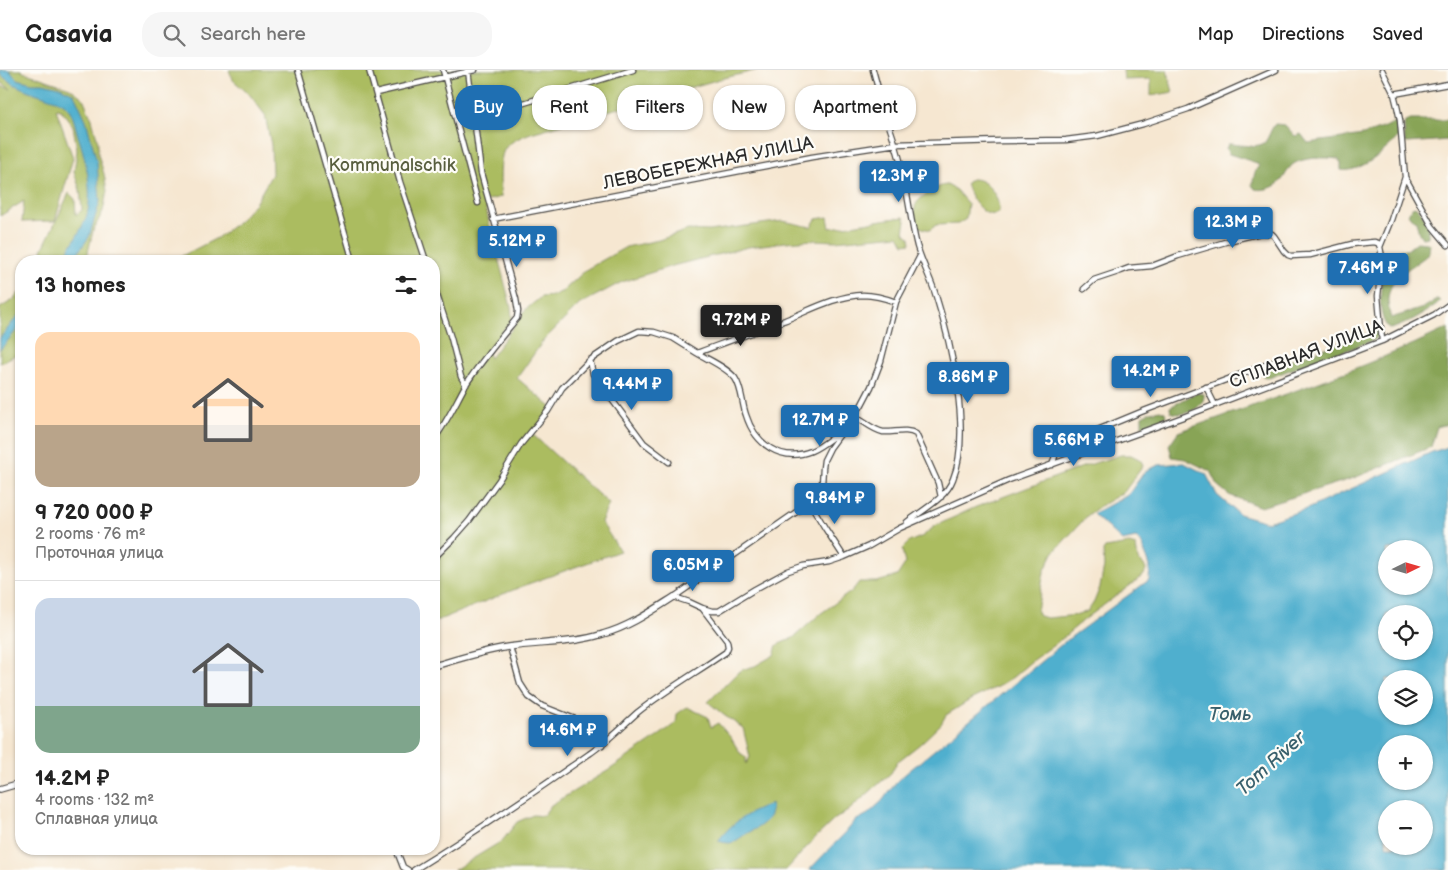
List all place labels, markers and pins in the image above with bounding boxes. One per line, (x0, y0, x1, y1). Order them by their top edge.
pin: 12.3M ₽ (853, 160, 945, 203)
pin: 12.3M ₽ (1187, 206, 1279, 249)
pin: 5.12M ₽ (471, 226, 563, 268)
pin: 7.46M ₽ (1322, 252, 1414, 295)
pin: 9.72M ₽ (695, 304, 787, 347)
pin: 14.2M ₽ (1105, 356, 1197, 398)
pin: 8.86M ₽ (922, 362, 1014, 404)
pin: 9.44M ₽ (586, 368, 678, 411)
pin: 12.7M ₽ (774, 404, 866, 447)
pin: 5.66M ₽ (1028, 424, 1120, 467)
pin: 9.84M ₽ (789, 482, 881, 525)
pin: 6.05M ₽ (647, 550, 739, 592)
pin: 14.6M ₽ (522, 714, 614, 757)

